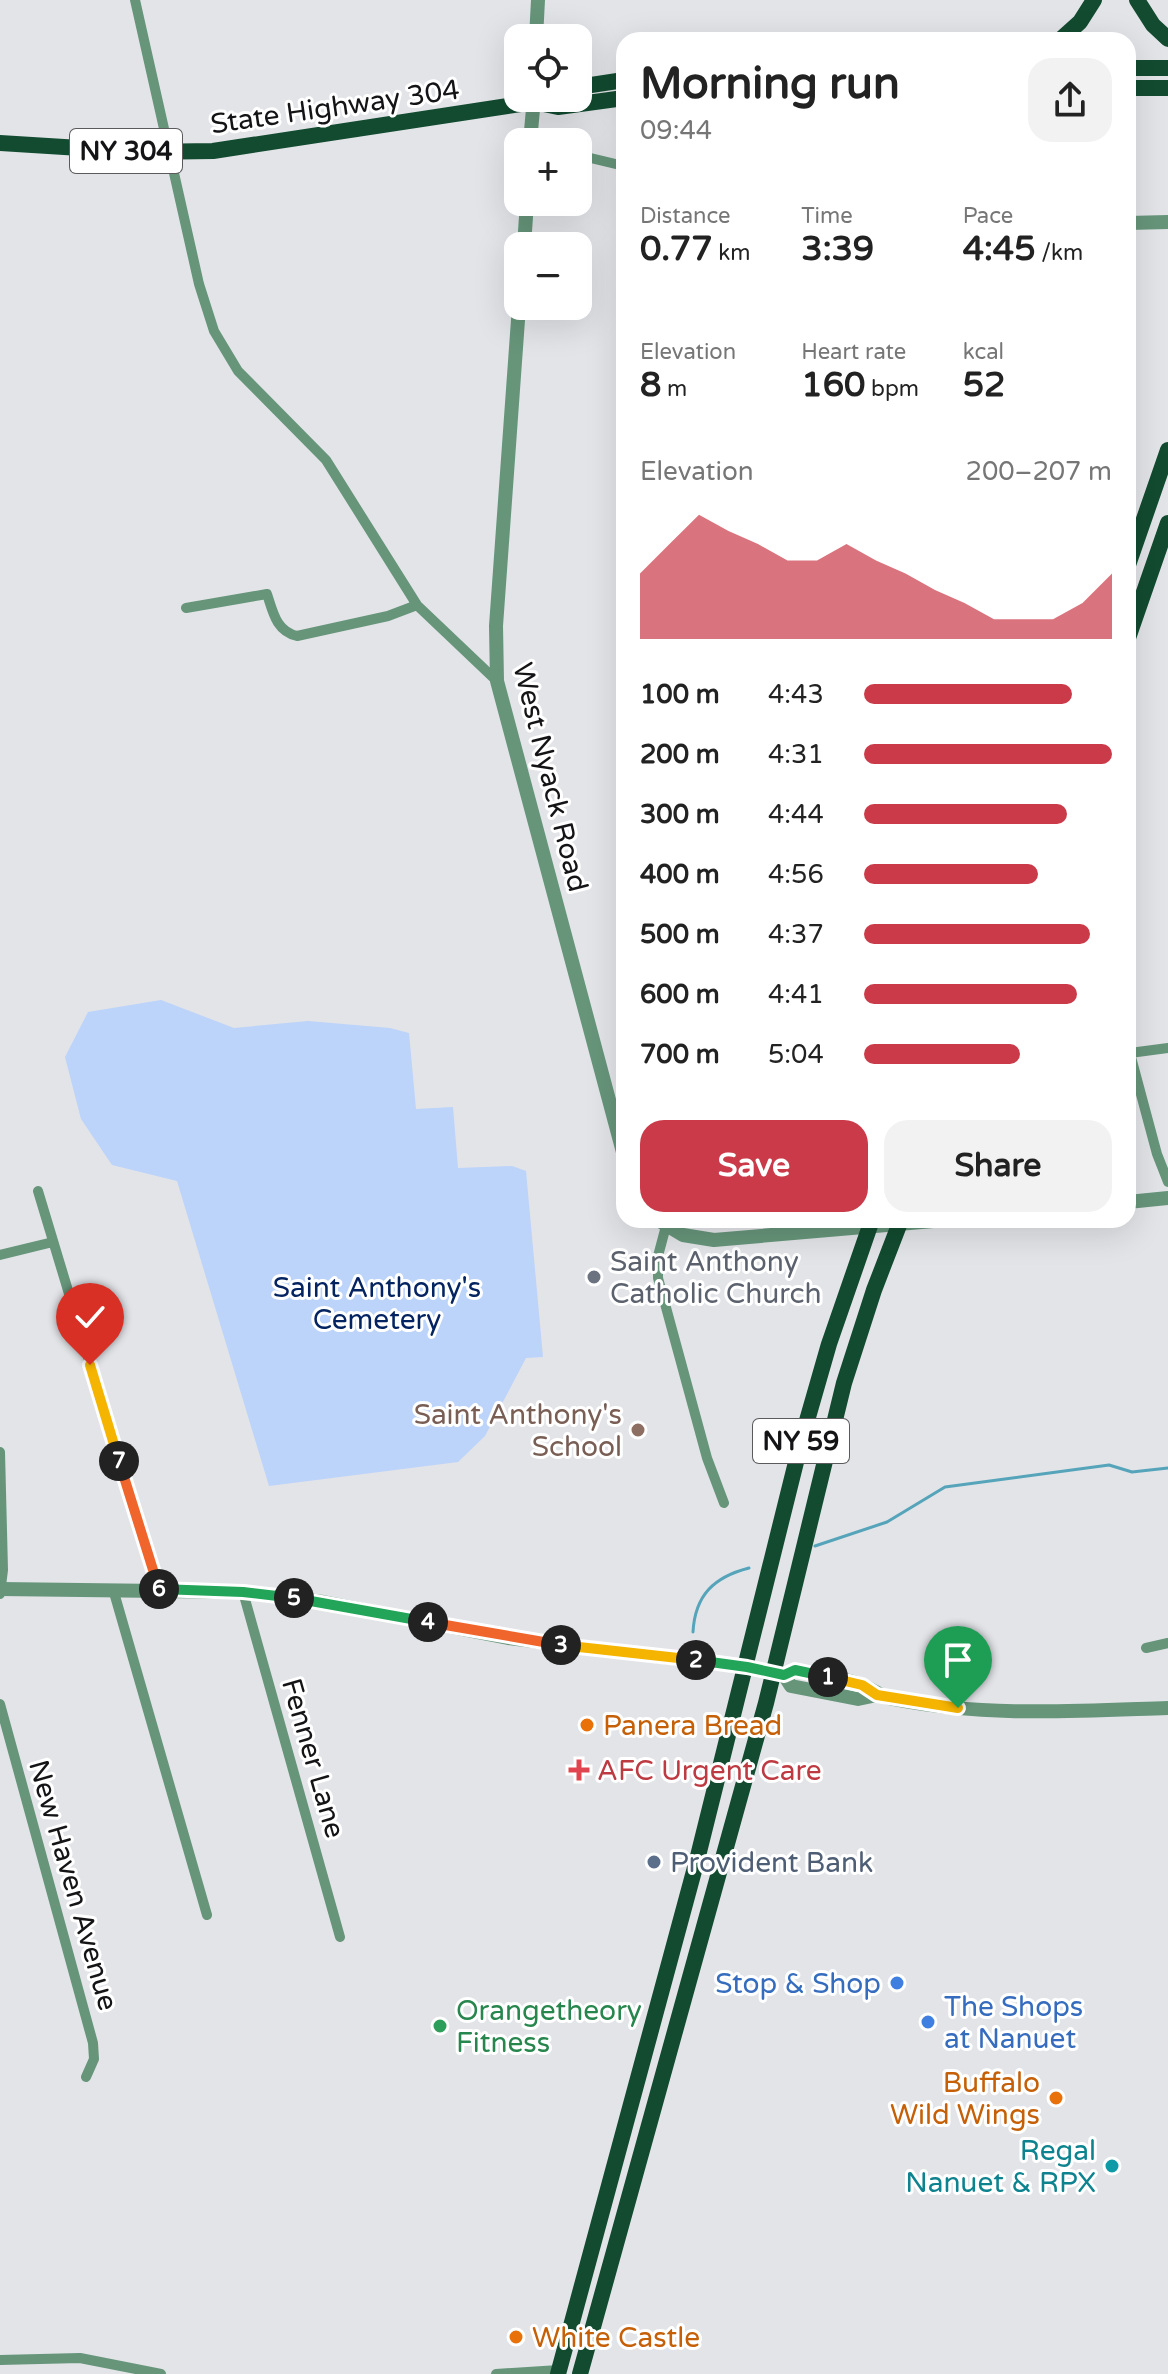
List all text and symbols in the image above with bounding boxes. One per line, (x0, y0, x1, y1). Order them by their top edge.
map controls (504, 24, 592, 320)
button: locate (504, 24, 592, 112)
text: Morning run (640, 58, 900, 111)
button: share (1028, 58, 1112, 142)
street label: State Highway 304 (208, 73, 462, 141)
text: 09:44 (640, 115, 712, 146)
button: + (504, 128, 592, 216)
road number: NY 304 (70, 129, 182, 173)
text: Distance (640, 203, 731, 229)
text: Time (801, 203, 853, 229)
text: Pace (963, 203, 1013, 229)
text: 0.77 (640, 229, 713, 270)
text: 3:39 (801, 229, 874, 270)
text: 4:45 (963, 229, 1036, 270)
button: − (504, 232, 592, 320)
text: km (713, 240, 750, 266)
text: /km (1036, 240, 1083, 266)
text: Elevation (640, 339, 736, 365)
text: Heart rate (801, 339, 906, 365)
text: kcal (963, 339, 1004, 365)
text: 8 (640, 365, 661, 406)
text: 160 (801, 365, 865, 406)
text: 52 (963, 365, 1005, 406)
text: m (661, 376, 687, 402)
text: bpm (865, 376, 919, 402)
text: Elevation (640, 456, 754, 487)
text: 200–207 m (966, 456, 1112, 487)
street label: West Nyack Road (505, 659, 595, 895)
text: 100 m (640, 679, 720, 710)
text: 4:43 (768, 679, 824, 710)
text: 200 m (640, 739, 720, 770)
text: 4:31 (768, 739, 824, 770)
text: 300 m (640, 799, 720, 830)
text: 4:44 (768, 799, 824, 830)
text: 400 m (640, 859, 720, 890)
text: 4:56 (768, 859, 824, 890)
text: 500 m (640, 919, 720, 950)
text: 4:37 (768, 919, 824, 950)
text: 600 m (640, 979, 720, 1010)
text: 4:41 (768, 979, 824, 1010)
text: 700 m (640, 1039, 720, 1070)
text: 5:04 (768, 1039, 824, 1070)
button: Save (640, 1120, 868, 1212)
button: Share (884, 1120, 1112, 1212)
place label: Saint Anthony Catholic Church (610, 1245, 822, 1311)
marker: Saint Anthony Catholic Church (585, 1268, 603, 1286)
park label: Saint Anthony's Cemetery (273, 1271, 481, 1337)
pin (56, 1283, 124, 1365)
icon: check (68, 1295, 112, 1339)
place label: Saint Anthony's School (414, 1398, 622, 1464)
road number: NY 59 (753, 1419, 849, 1463)
marker: Saint Anthony's School (629, 1421, 647, 1439)
pin: 7 (99, 1441, 139, 1481)
text: 7 (112, 1448, 126, 1474)
pin: 6 (139, 1569, 179, 1609)
text: 6 (152, 1576, 166, 1602)
pin: 5 (274, 1578, 314, 1618)
text: 5 (287, 1585, 301, 1611)
pin: 4 (408, 1602, 448, 1642)
text: 4 (421, 1609, 435, 1635)
pin: 3 (541, 1625, 581, 1665)
pin (924, 1626, 992, 1708)
text: 3 (554, 1632, 568, 1658)
icon: arrive (936, 1638, 980, 1682)
pin: 2 (676, 1640, 716, 1680)
text: 2 (689, 1647, 703, 1673)
pin: 1 (808, 1657, 848, 1697)
text: 1 (821, 1664, 835, 1690)
street label: Fenner Lane (274, 1675, 352, 1842)
place label: Panera Bread (603, 1709, 782, 1743)
marker: Panera Bread (578, 1716, 596, 1734)
place label: AFC Urgent Care (597, 1754, 822, 1788)
street label: New Haven Avenue (21, 1756, 125, 2014)
marker: AFC Urgent Care (568, 1759, 590, 1781)
place label: Provident Bank (670, 1846, 873, 1880)
marker: Provident Bank (645, 1853, 663, 1871)
place label: Stop & Shop (715, 1967, 881, 2001)
marker: Stop & Shop (888, 1974, 906, 1992)
place label: The Shops at Nanuet (944, 1990, 1083, 2056)
place label: Orangetheory Fitness (456, 1994, 642, 2060)
marker: The Shops at Nanuet (919, 2013, 937, 2031)
marker: Orangetheory Fitness (431, 2017, 449, 2035)
place label: Buffalo Wild Wings (890, 2066, 1040, 2132)
marker: Buffalo Wild Wings (1047, 2089, 1065, 2107)
place label: Regal Nanuet & RPX (905, 2134, 1096, 2200)
marker: Regal Nanuet & RPX (1103, 2157, 1121, 2175)
place label: White Castle (532, 2321, 700, 2355)
marker: White Castle (507, 2328, 525, 2346)

